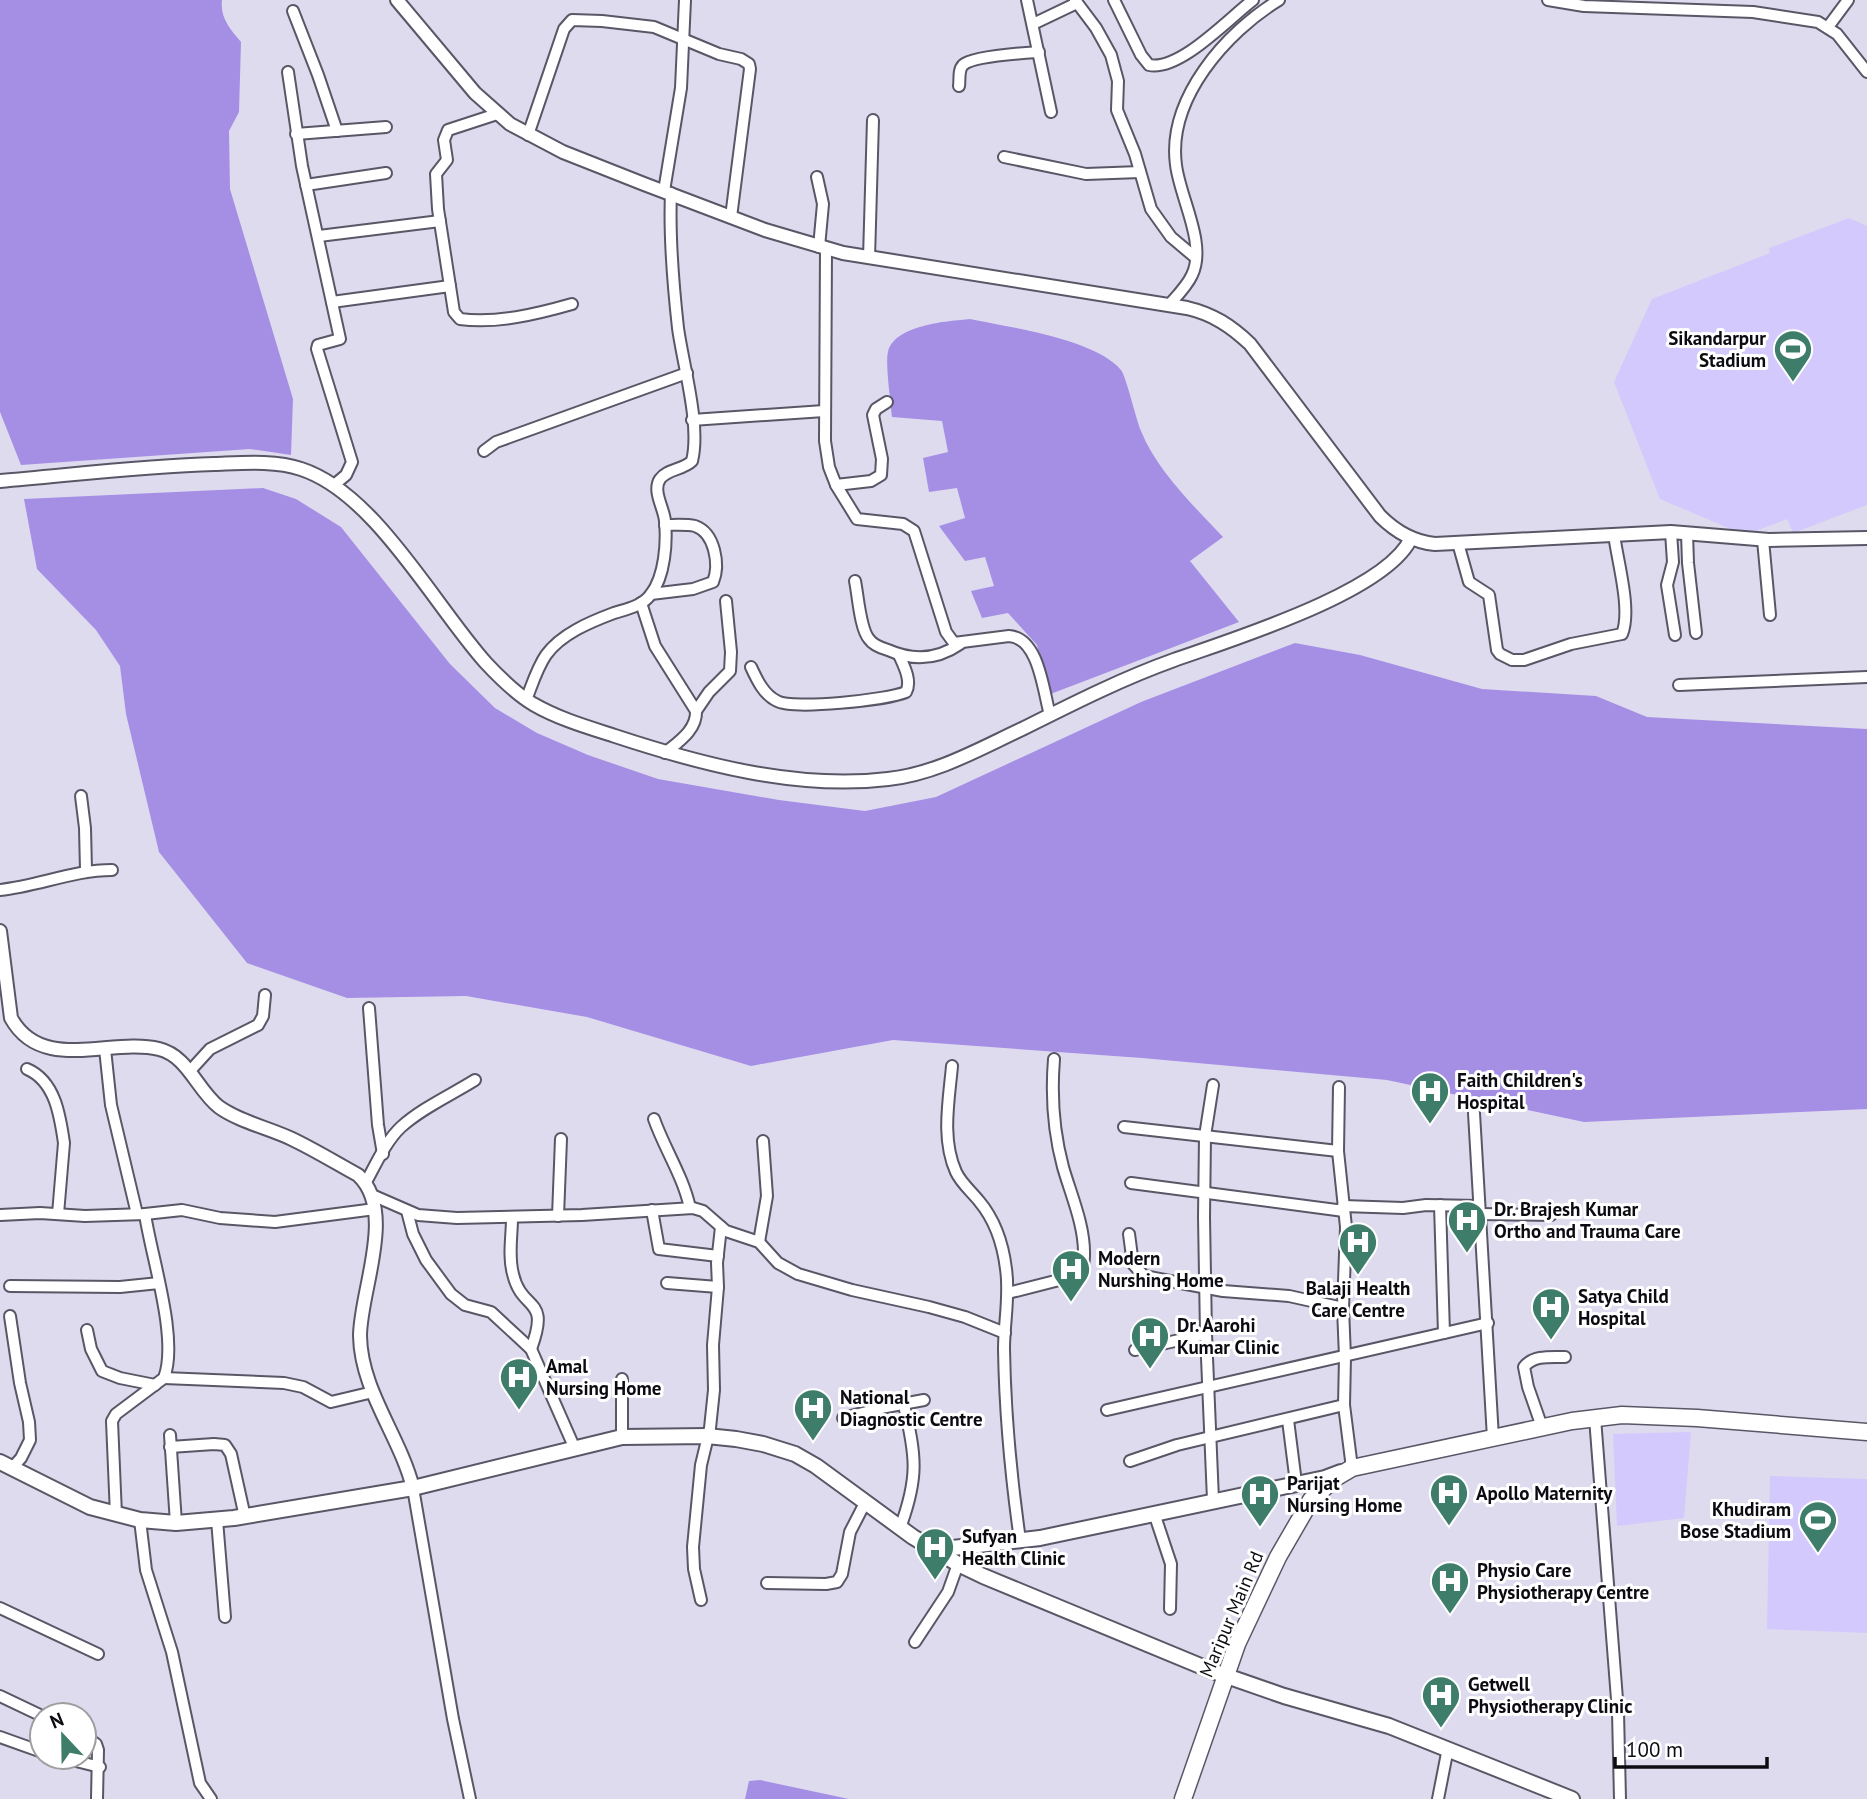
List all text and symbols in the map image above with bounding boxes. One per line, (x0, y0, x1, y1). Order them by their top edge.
place label: Sikandarpur Stadium (1668, 326, 1766, 372)
sports icon: Sikandarpur Stadium (1772, 328, 1814, 383)
place label: Faith Children's Hospital (1457, 1068, 1583, 1114)
hospital icon: Faith Children's Hospital (1409, 1070, 1451, 1125)
place label: Dr. Brajesh Kumar Ortho and Trauma Care (1494, 1197, 1681, 1243)
hospital icon: Dr. Brajesh Kumar Ortho and Trauma Care (1446, 1199, 1488, 1254)
hospital icon: Balaji Health Care Centre (1337, 1221, 1379, 1276)
place label: Modern Nurshing Home (1098, 1246, 1224, 1292)
hospital icon: Modern Nurshing Home (1050, 1248, 1092, 1303)
place label: Balaji Health Care Centre (1306, 1276, 1410, 1322)
place label: Satya Child Hospital (1578, 1284, 1669, 1330)
hospital icon: Satya Child Hospital (1530, 1286, 1572, 1341)
place label: Dr. Aarohi Kumar Clinic (1177, 1313, 1280, 1359)
hospital icon: Dr. Aarohi Kumar Clinic (1129, 1315, 1171, 1370)
place label: Amal Nursing Home (546, 1354, 661, 1400)
hospital icon: Amal Nursing Home (498, 1356, 540, 1411)
place label: National Diagnostic Centre (840, 1385, 983, 1431)
hospital icon: National Diagnostic Centre (792, 1387, 834, 1442)
place label: Parijat Nursing Home (1287, 1471, 1402, 1517)
hospital icon: Apollo Maternity (1428, 1472, 1470, 1527)
hospital icon: Parijat Nursing Home (1239, 1473, 1281, 1528)
place label: Apollo Maternity (1476, 1481, 1613, 1505)
place label: Khudiram Bose Stadium (1680, 1497, 1791, 1543)
sports icon: Khudiram Bose Stadium (1797, 1499, 1839, 1554)
place label: Sufyan Health Clinic (962, 1524, 1066, 1570)
hospital icon: Sufyan Health Clinic (914, 1526, 956, 1581)
street label: Maripur Main Rd (1194, 1547, 1268, 1681)
place label: Physio Care Physiotherapy Centre (1477, 1558, 1649, 1604)
hospital icon: Physio Care Physiotherapy Centre (1429, 1560, 1471, 1615)
place label: Getwell Physiotherapy Clinic (1468, 1672, 1632, 1718)
hospital icon: Getwell Physiotherapy Clinic (1420, 1674, 1462, 1729)
north arrow (28, 1701, 98, 1771)
text: N (46, 1707, 67, 1734)
scale bar (1615, 1726, 1767, 1770)
text: 100 m (1626, 1736, 1683, 1763)

